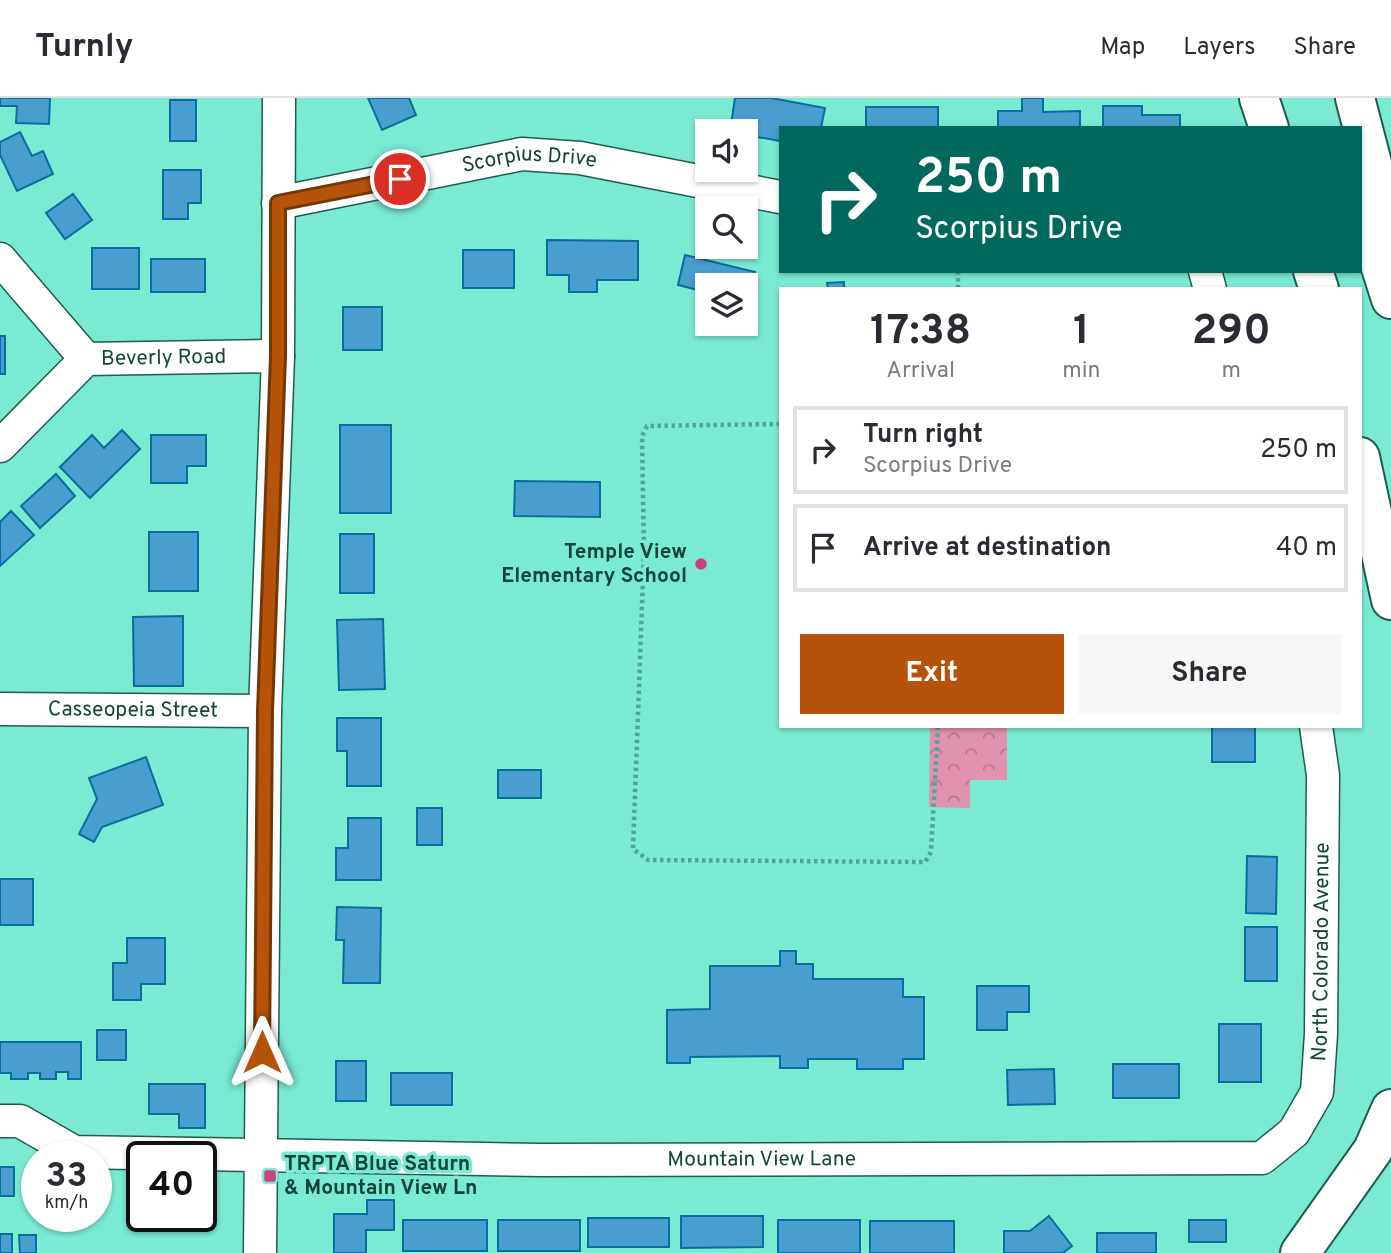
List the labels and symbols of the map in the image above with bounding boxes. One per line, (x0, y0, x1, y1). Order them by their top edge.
street label: Scorpius Drive (460, 140, 599, 179)
pin (370, 149, 430, 209)
street label: Beverly Road (101, 343, 227, 372)
place label: Temple View Elementary School (501, 539, 687, 590)
marker: Temple View Elementary School (693, 556, 709, 572)
street label: Casseopeia Street (48, 696, 218, 724)
street label: North Colorado Avenue (1306, 842, 1336, 1062)
position arrow (225, 1015, 299, 1089)
speed limit sign: 40 (126, 1141, 217, 1232)
street label: Mountain View Lane (667, 1146, 856, 1173)
place label: TRPTA Blue Saturn & Mountain View Ln (284, 1151, 477, 1202)
marker: TRPTA Blue Saturn & Mountain View Ln (262, 1168, 278, 1184)

